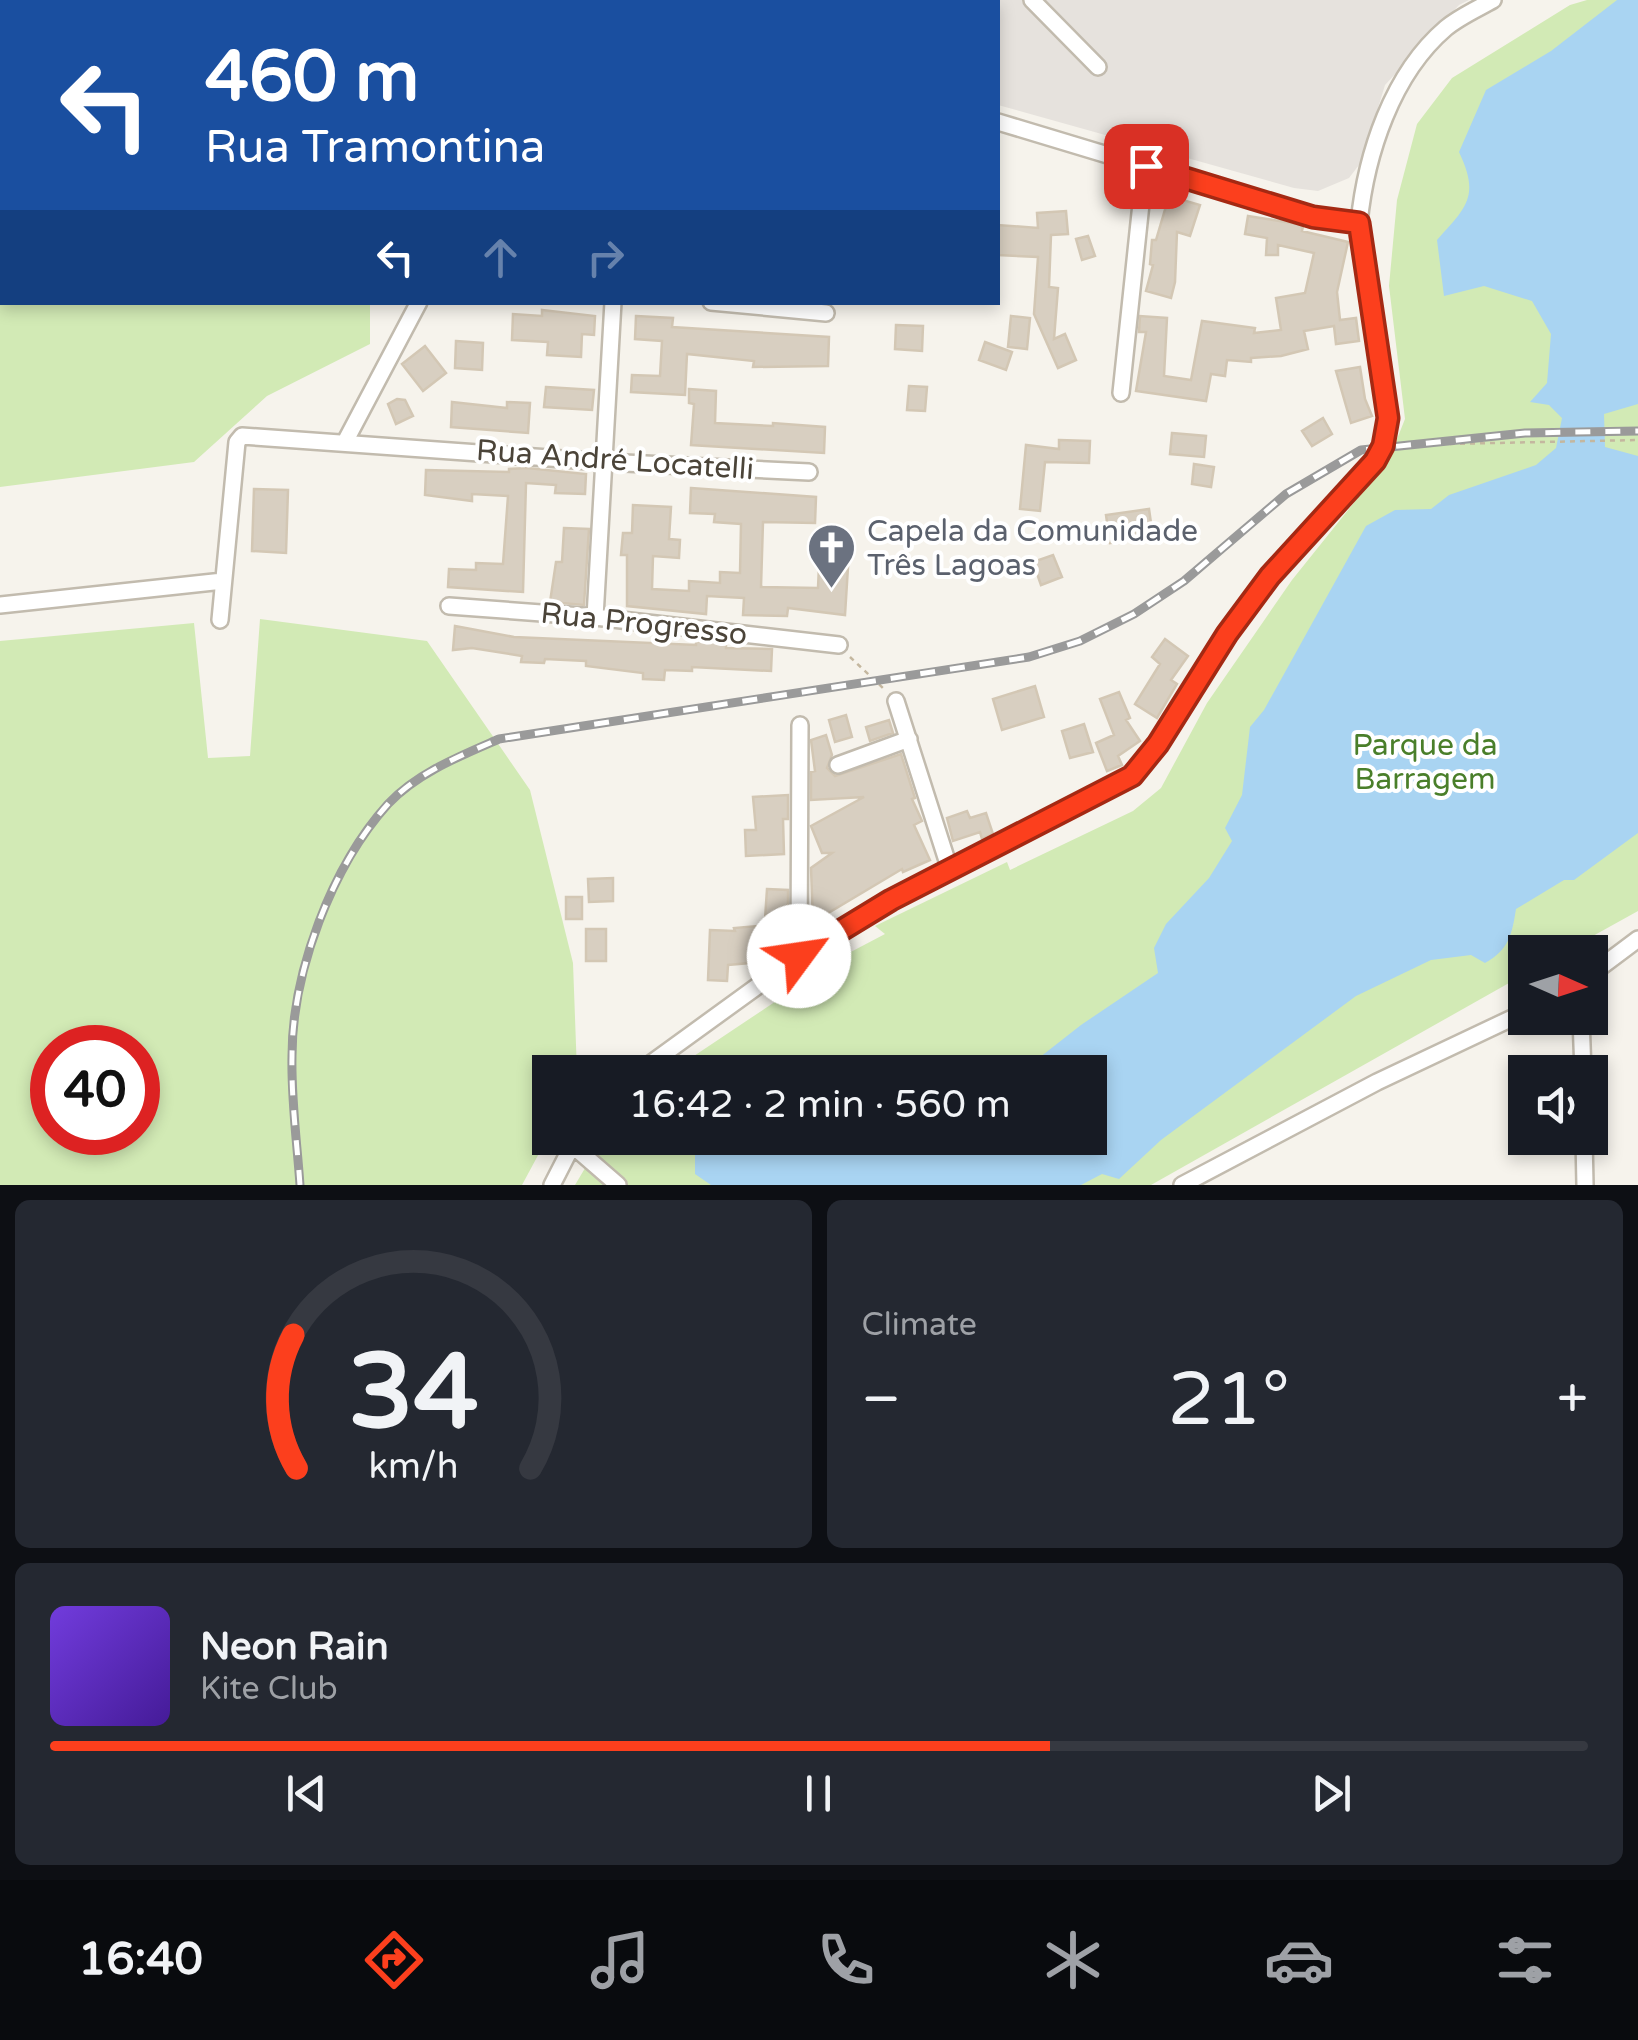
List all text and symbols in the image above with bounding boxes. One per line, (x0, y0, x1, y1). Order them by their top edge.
text: 460 m (205, 36, 419, 120)
icon: left (40, 40, 170, 170)
text: Rua Tramontina (205, 121, 545, 175)
pin (1104, 124, 1189, 209)
icon: arrive (1119, 139, 1174, 194)
icon: left (368, 230, 423, 285)
icon: ahead (473, 230, 528, 285)
icon: right (578, 230, 633, 285)
street label: Rua André Locatelli (475, 432, 755, 488)
place label: Capela da Comunidade Três Lagoas (867, 513, 1198, 584)
church icon: Capela da Comunidade Três Lagoas (806, 522, 858, 590)
street label: Rua Progresso (539, 595, 749, 653)
park label: Parque da Barragem (1352, 727, 1498, 798)
position arrow (747, 904, 851, 1008)
north arrow (1508, 935, 1608, 1035)
map controls (1508, 935, 1608, 1155)
speed limit sign: 40 (30, 1025, 160, 1155)
button: sound (1508, 1055, 1608, 1155)
text: 16:42 · 2 min · 560 m (628, 1082, 1011, 1128)
text: Climate (862, 1306, 977, 1344)
text: 34 (348, 1331, 479, 1456)
text: 21° (1168, 1355, 1290, 1445)
text: − (862, 1367, 901, 1433)
text: + (1557, 1367, 1588, 1433)
text: km/h (368, 1445, 458, 1488)
text: Neon Rain (200, 1624, 389, 1670)
text: Kite Club (200, 1670, 338, 1708)
icon: previous (279, 1766, 334, 1821)
icon: pause (791, 1766, 846, 1821)
icon: next (1304, 1766, 1359, 1821)
icon: directions (359, 1925, 429, 1995)
icon: music (585, 1925, 655, 1995)
icon: phone (811, 1925, 881, 1995)
icon: climate (1038, 1925, 1108, 1995)
icon: car (1264, 1925, 1334, 1995)
icon: filters (1490, 1925, 1560, 1995)
text: 16:40 (78, 1933, 203, 1987)

